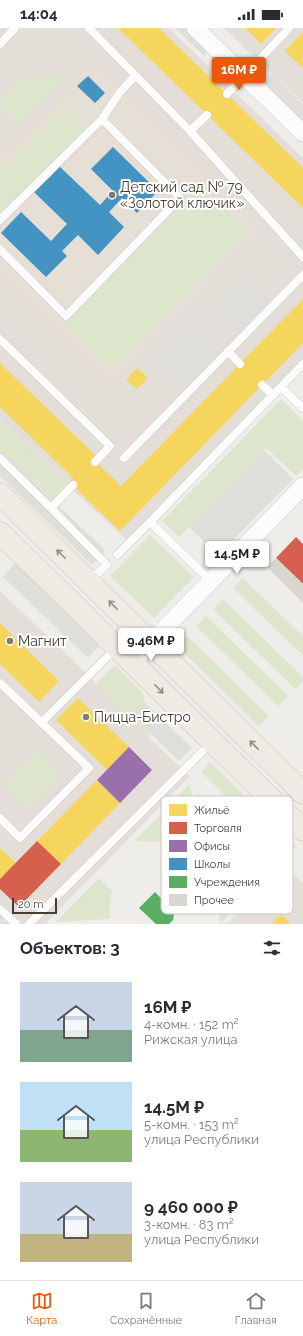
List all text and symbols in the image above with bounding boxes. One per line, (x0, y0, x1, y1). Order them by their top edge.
text: 14:04 (20, 5, 57, 23)
pin: 16M ₽ (211, 57, 267, 91)
text: 16M ₽ (221, 62, 257, 77)
place label: Детский сад № 79 «Золотой ключик» (120, 179, 244, 211)
marker: Детский сад № 79 «Золотой ключик» (107, 190, 117, 200)
pin: 14.5M ₽ (200, 541, 274, 575)
text: 14.5M ₽ (214, 546, 260, 561)
one-way arrow (56, 549, 66, 559)
one-way arrow (108, 601, 118, 610)
pin: 9.46M ₽ (114, 628, 188, 662)
place label: Магнит (18, 633, 67, 649)
text: 9.46M ₽ (127, 633, 175, 648)
marker: Магнит (5, 636, 15, 646)
one-way arrow (155, 684, 164, 694)
place label: Пицца-Бистро (94, 709, 191, 725)
marker: Пицца-Бистро (81, 712, 91, 722)
one-way arrow (249, 740, 259, 750)
legend (161, 796, 293, 914)
text: Жильё (194, 804, 230, 817)
text: Торговля (194, 822, 242, 835)
text: Офисы (194, 840, 230, 853)
text: Школы (194, 858, 230, 871)
text: Учреждения (194, 876, 260, 889)
text: Прочее (194, 894, 234, 907)
scale bar (12, 896, 57, 915)
text: 20 m (18, 898, 43, 911)
icon: filters (261, 937, 283, 959)
text: Объектов: 3 (20, 938, 120, 958)
text: 16M ₽ (144, 997, 191, 1017)
icon: home (52, 998, 100, 1046)
text: 4-комн. · 152 m² (144, 1017, 239, 1032)
text: Рижская улица (144, 1032, 238, 1047)
text: 14.5M ₽ (144, 1097, 204, 1117)
icon: home (52, 1098, 100, 1146)
text: 5-комн. · 153 m² (144, 1117, 239, 1132)
text: улица Республики (144, 1132, 259, 1147)
text: 9 460 000 ₽ (144, 1197, 238, 1217)
icon: home (52, 1198, 100, 1246)
text: 3-комн. · 83 m² (144, 1217, 234, 1232)
text: улица Республики (144, 1232, 259, 1247)
tab: Карта (26, 1290, 57, 1327)
tab: Сохранённые (110, 1290, 182, 1327)
tab: Главная (235, 1290, 277, 1327)

